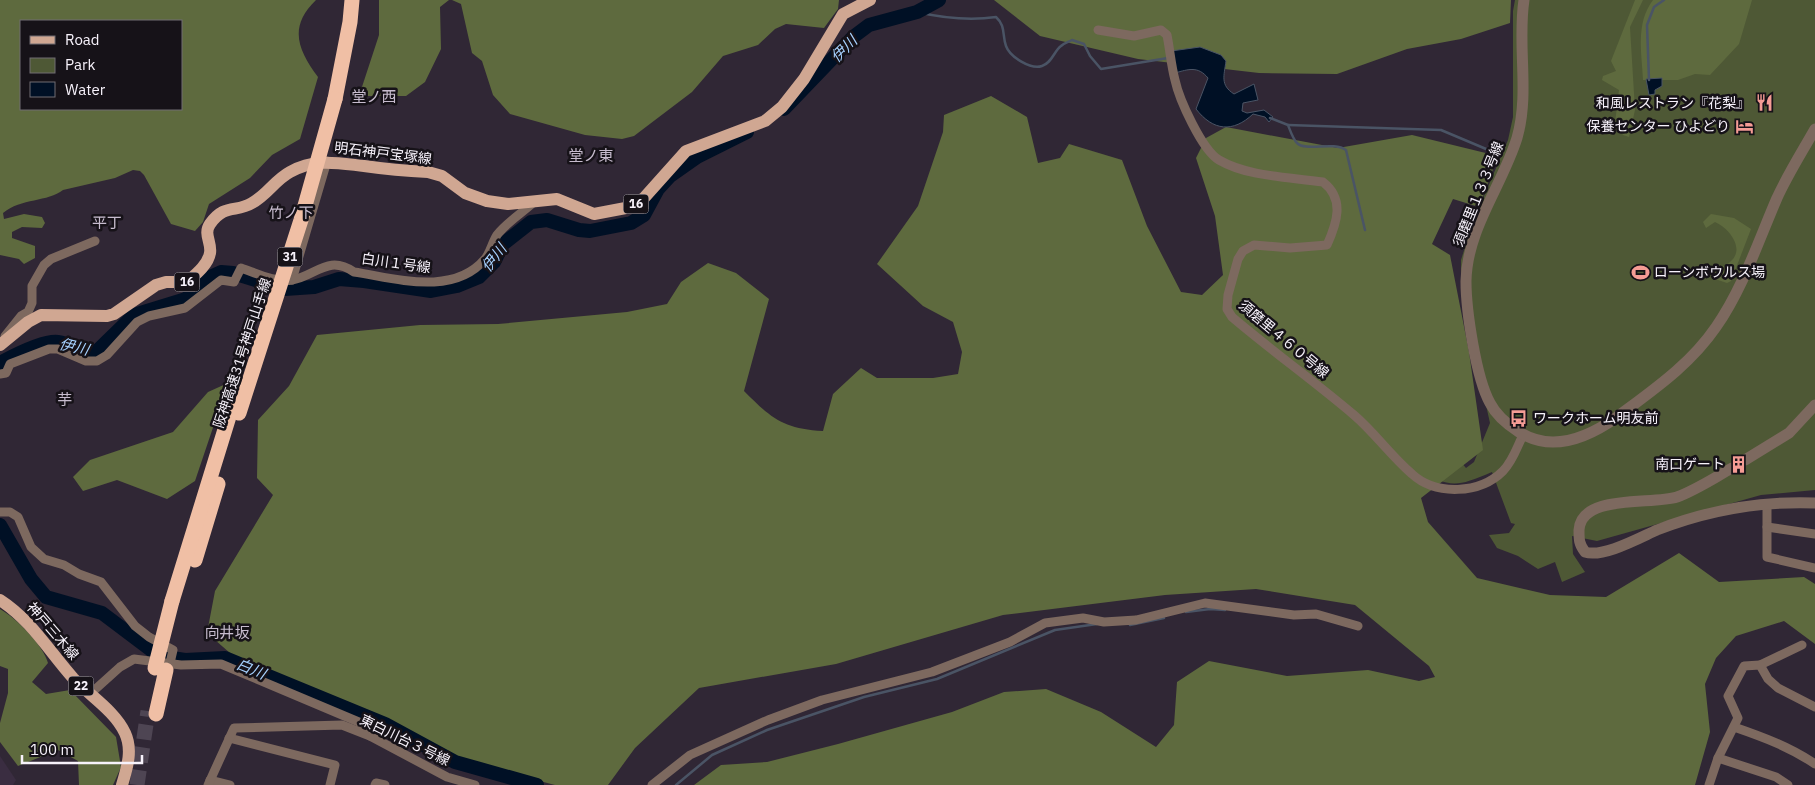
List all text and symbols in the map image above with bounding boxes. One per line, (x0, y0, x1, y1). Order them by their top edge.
legend (20, 20, 182, 110)
text: Road (65, 30, 100, 49)
water label: 伊川 (826, 30, 862, 66)
text: Park (65, 55, 95, 74)
text: Water (65, 80, 106, 99)
district label: 堂ノ西 (351, 87, 397, 106)
restaurant icon: 和風レストラン『花梨』 (1754, 93, 1774, 113)
place label: 和風レストラン『花梨』 (1596, 94, 1750, 112)
hotel icon: 保養センター ひよどり (1734, 116, 1754, 136)
place label: 保養センター ひよどり (1587, 117, 1730, 135)
street label: 明石神戸宝塚線 (333, 138, 433, 168)
street label: 須磨里１３３号線 (1449, 139, 1507, 249)
district label: 堂ノ東 (568, 146, 614, 165)
road number: 16 (624, 194, 648, 213)
district label: 竹ノ下 (268, 203, 314, 222)
district label: 平丁 (92, 213, 122, 232)
water label: 伊川 (477, 238, 512, 275)
road number: 31 (278, 248, 302, 266)
street label: 白川１号線 (360, 249, 432, 277)
sports icon: ローンボウルス場 (1630, 262, 1650, 282)
place label: ローンボウルス場 (1654, 263, 1765, 281)
road number: 16 (174, 272, 200, 292)
street label: 阪神高速31号神戸山手線 (209, 276, 275, 430)
street label: 須磨里４６０号線 (1235, 296, 1333, 382)
water label: 伊川 (57, 334, 93, 360)
district label: 芋 (57, 390, 73, 409)
bus stop icon: ワークホーム明友前 (1509, 408, 1529, 428)
place label: ワークホーム明友前 (1533, 409, 1659, 427)
building icon: 南口ゲート (1729, 454, 1749, 474)
place label: 南口ゲート (1655, 455, 1725, 473)
street label: 神戸三木線 (23, 599, 83, 663)
district label: 向井坂 (204, 623, 250, 642)
water label: 白川 (234, 654, 271, 684)
road number: 22 (68, 676, 94, 696)
street label: 東白川台３号線 (357, 710, 453, 770)
scale bar (22, 732, 142, 764)
text: 100 m (30, 740, 74, 759)

